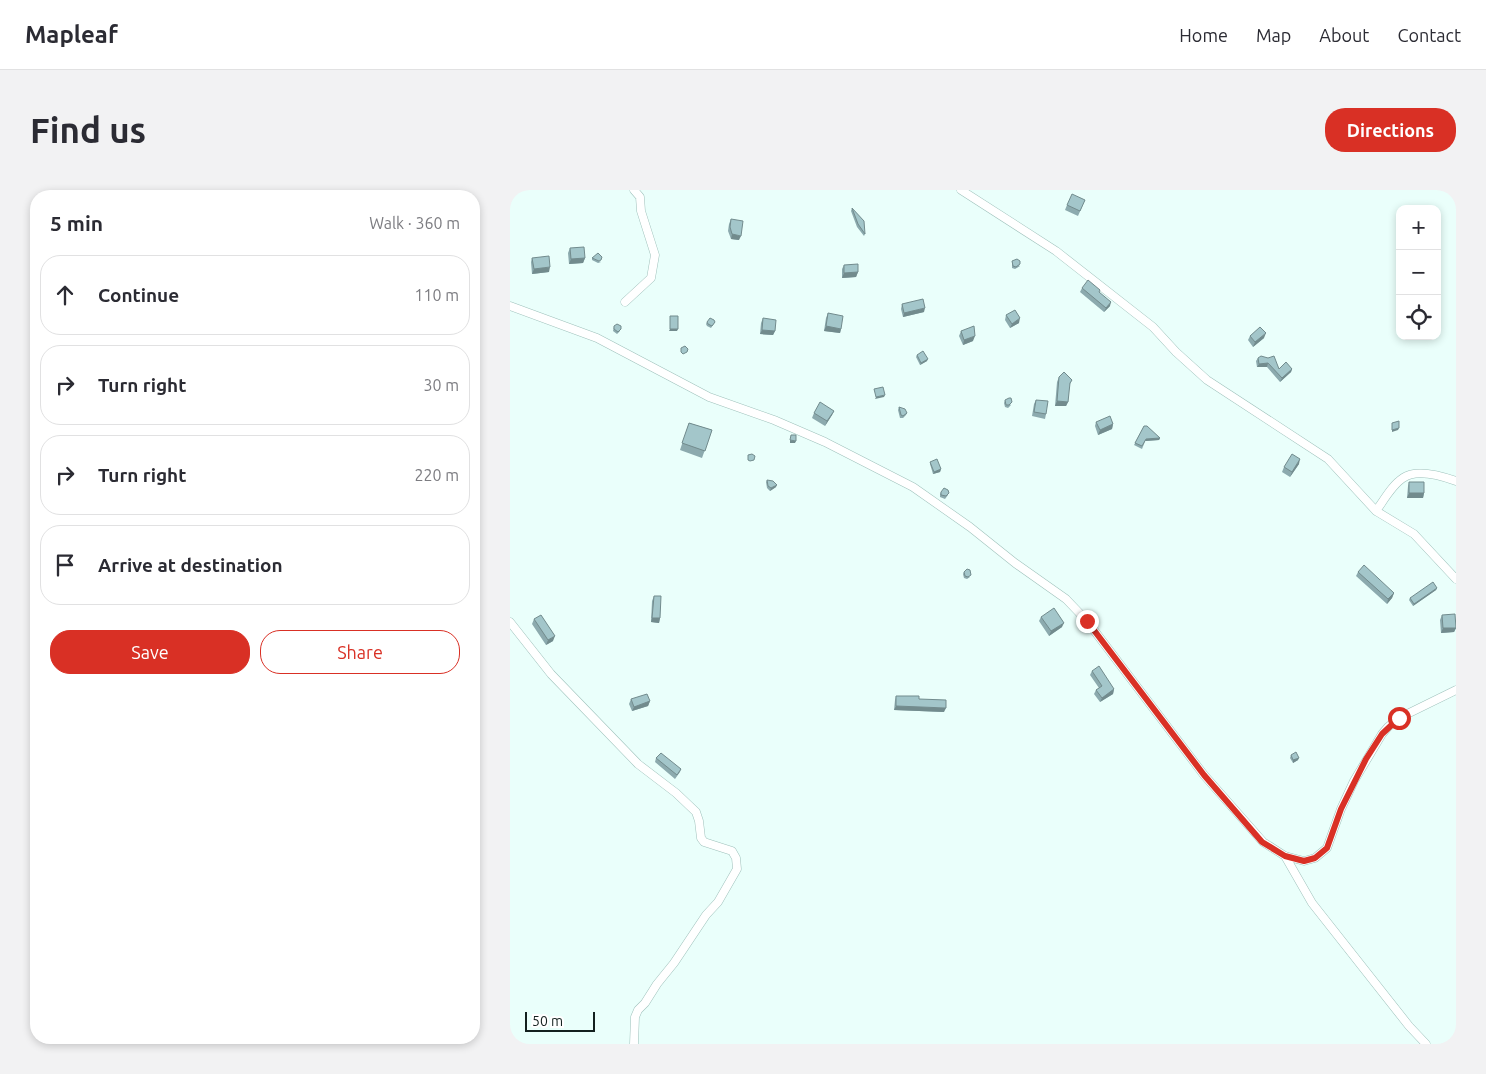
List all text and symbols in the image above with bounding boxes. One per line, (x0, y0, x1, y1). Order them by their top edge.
text: Mapleaf (25, 21, 118, 48)
text: Home (1179, 25, 1228, 45)
text: Map (1256, 25, 1291, 45)
text: About (1319, 25, 1369, 45)
text: Contact (1397, 25, 1461, 45)
button: Directions (1325, 108, 1456, 152)
text: Find us (30, 110, 146, 150)
map controls (1396, 205, 1441, 340)
button: + (1396, 205, 1441, 250)
text: 5 min (50, 211, 103, 235)
text: Walk · 360 m (369, 214, 460, 232)
button: − (1396, 250, 1441, 295)
icon: ahead (51, 281, 79, 309)
text: Continue (98, 284, 179, 306)
text: 110 m (414, 286, 459, 304)
button: locate (1396, 295, 1441, 340)
icon: right (51, 371, 79, 399)
text: Turn right (98, 374, 186, 396)
text: 30 m (423, 376, 459, 394)
icon: right (51, 461, 79, 489)
text: Turn right (98, 464, 186, 486)
text: 220 m (414, 466, 459, 484)
icon: arrive (51, 551, 79, 579)
text: Arrive at destination (98, 554, 283, 576)
route end (1076, 610, 1099, 633)
button: Save (50, 630, 250, 674)
button: Share (260, 630, 460, 674)
route start (1388, 707, 1411, 730)
scale bar (525, 1009, 595, 1032)
text: 50 m (532, 1013, 563, 1029)

